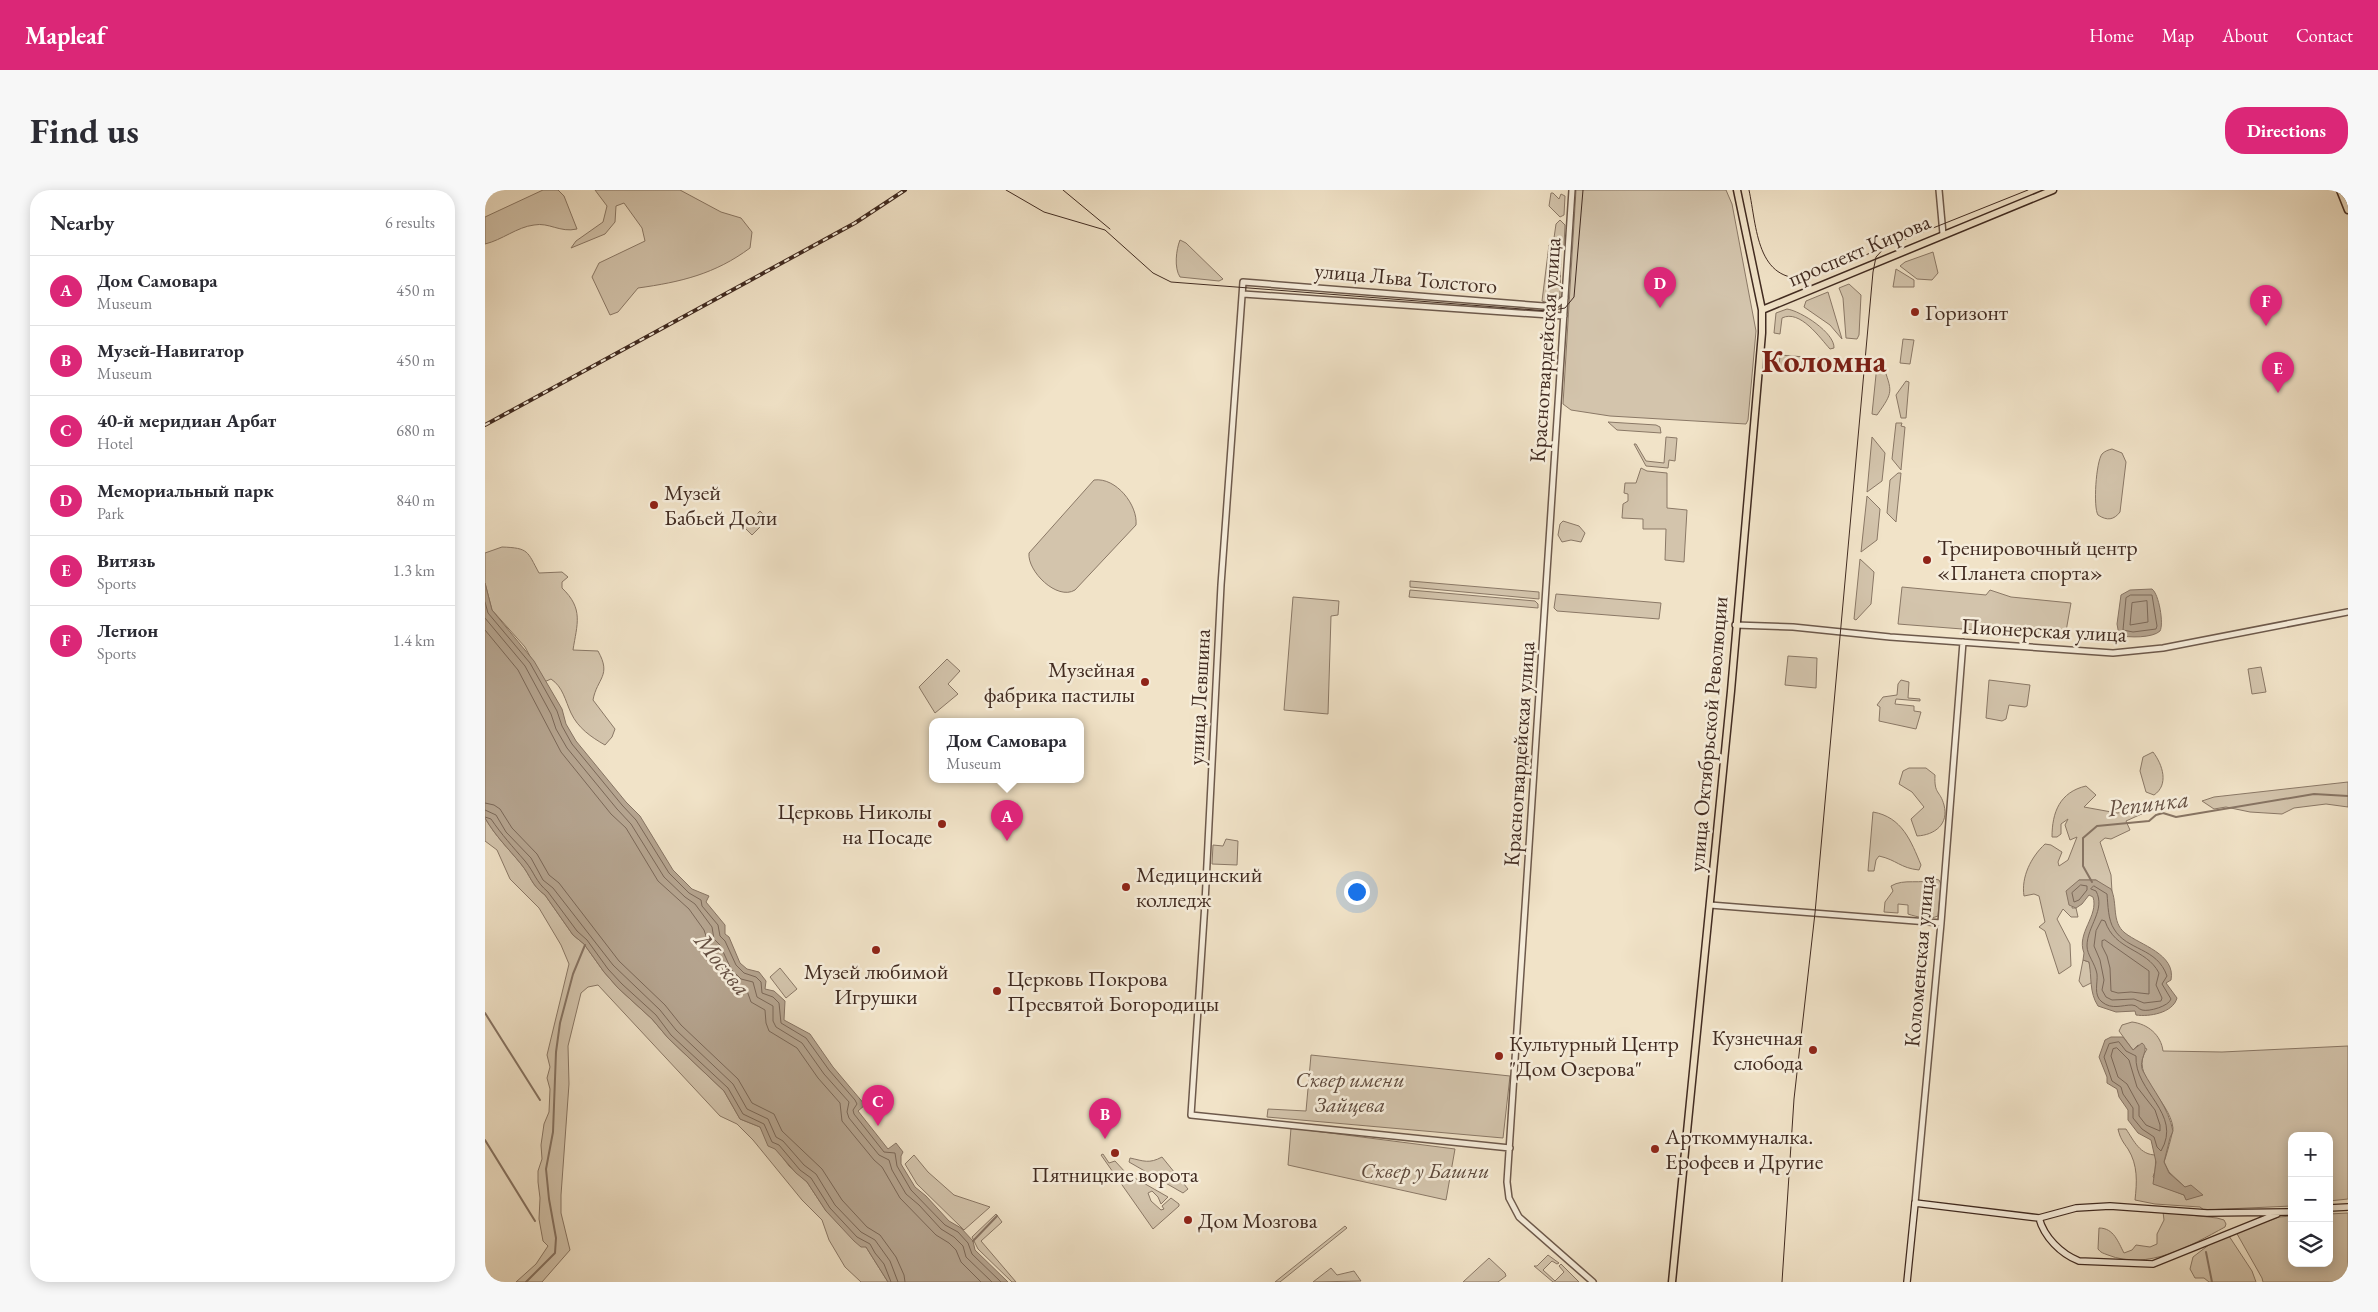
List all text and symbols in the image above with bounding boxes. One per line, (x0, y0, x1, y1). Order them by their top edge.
text: Mapleaf (25, 20, 106, 51)
text: Home (2089, 24, 2134, 47)
text: Map (2162, 24, 2194, 47)
text: About (2222, 24, 2268, 47)
text: Contact (2296, 24, 2353, 47)
button: Directions (2225, 107, 2348, 154)
text: Find us (30, 108, 139, 153)
street label: проспект Кирова (1783, 207, 1935, 293)
text: Nearby (50, 209, 114, 236)
text: 6 results (385, 212, 435, 233)
street label: Красногвардейская улица (1523, 236, 1567, 463)
street label: улица Льва Толстого (1313, 256, 1499, 300)
pin: D (1644, 267, 1676, 308)
text: Дом Самовара (97, 268, 218, 293)
text: A (60, 280, 72, 301)
text: 450 m (396, 280, 435, 301)
pin: F (2250, 285, 2282, 326)
text: Museum (97, 293, 152, 314)
place label: Горизонт (1925, 298, 2008, 327)
marker: Горизонт (1909, 306, 1921, 318)
text: Музей-Навигатор (97, 338, 244, 363)
district label: Коломна (1762, 340, 1887, 382)
text: B (61, 350, 71, 371)
text: 450 m (396, 350, 435, 371)
pin: E (2262, 352, 2294, 393)
text: Museum (97, 363, 152, 384)
text: 40-й меридиан Арбат (97, 408, 276, 433)
text: C (60, 420, 72, 441)
text: 680 m (396, 420, 435, 441)
text: Hotel (97, 433, 133, 454)
text: Мемориальный парк (97, 478, 274, 503)
place label: Музей Бабьей Доли (664, 478, 778, 532)
text: D (60, 490, 72, 511)
text: 840 m (396, 490, 435, 511)
marker: Музей Бабьей Доли (648, 499, 660, 511)
text: Park (97, 503, 124, 524)
place label: Тренировочный центр «Планета спорта» (1937, 533, 2138, 587)
text: Витязь (97, 548, 155, 573)
marker: Тренировочный центр «Планета спорта» (1921, 554, 1933, 566)
text: E (61, 560, 71, 581)
text: 1.3 km (393, 560, 435, 581)
text: Sports (97, 573, 136, 594)
street label: улица Октябрьской Революции (1682, 595, 1735, 873)
street label: Пионерская улица (1961, 611, 2128, 649)
text: Легион (97, 618, 158, 643)
street label: улица Левшина (1181, 628, 1217, 766)
text: F (62, 630, 70, 651)
text: 1.4 km (393, 630, 435, 651)
street label: Красногвардейская улица (1497, 640, 1541, 867)
text: Sports (97, 643, 136, 664)
place label: Музейная фабрика пастилы (984, 655, 1135, 709)
marker: Музейная фабрика пастилы (1139, 676, 1151, 688)
popup (929, 718, 1084, 783)
text: Дом Самовара (946, 728, 1067, 753)
text: Museum (946, 753, 1001, 774)
water label: Репинка (2105, 783, 2191, 823)
place label: Церковь Николы на Посаде (777, 797, 932, 851)
pin: A (991, 800, 1023, 841)
marker: Церковь Николы на Посаде (936, 818, 948, 830)
place label: Медицинский колледж (1136, 860, 1263, 914)
street label: Коломенская улица (1897, 874, 1941, 1048)
your location (1344, 879, 1370, 905)
marker: Медицинский колледж (1120, 881, 1132, 893)
water label: Москва (687, 924, 758, 1002)
marker: Музей любимой Игрушки (870, 944, 882, 956)
place label: Музей любимой Игрушки (804, 957, 949, 1011)
place label: Церковь Покрова Пресвятой Богородицы (1007, 964, 1219, 1018)
marker: Церковь Покрова Пресвятой Богородицы (991, 985, 1003, 997)
place label: Кузнечная слобода (1712, 1023, 1803, 1077)
place label: Культурный Центр "Дом Озерова" (1509, 1029, 1679, 1083)
marker: Кузнечная слобода (1807, 1044, 1819, 1056)
marker: Культурный Центр "Дом Озерова" (1493, 1050, 1505, 1062)
park label: Сквер имени Зайцева (1295, 1065, 1405, 1119)
pin: C (862, 1085, 894, 1126)
pin: B (1089, 1098, 1121, 1139)
place label: Арткоммуналка. Ерофеев и Другие (1664, 1122, 1824, 1176)
map controls (2288, 1132, 2333, 1267)
button: + (2288, 1132, 2333, 1177)
marker: Арткоммуналка. Ерофеев и Другие (1649, 1143, 1661, 1155)
marker: Пятницкие ворота (1109, 1147, 1121, 1159)
park label: Сквер у Башни (1360, 1156, 1490, 1185)
place label: Пятницкие ворота (1032, 1160, 1199, 1189)
button: − (2288, 1177, 2333, 1222)
place label: Дом Мозгова (1198, 1206, 1318, 1235)
marker: Дом Мозгова (1182, 1214, 1194, 1226)
button: layers (2288, 1222, 2333, 1267)

